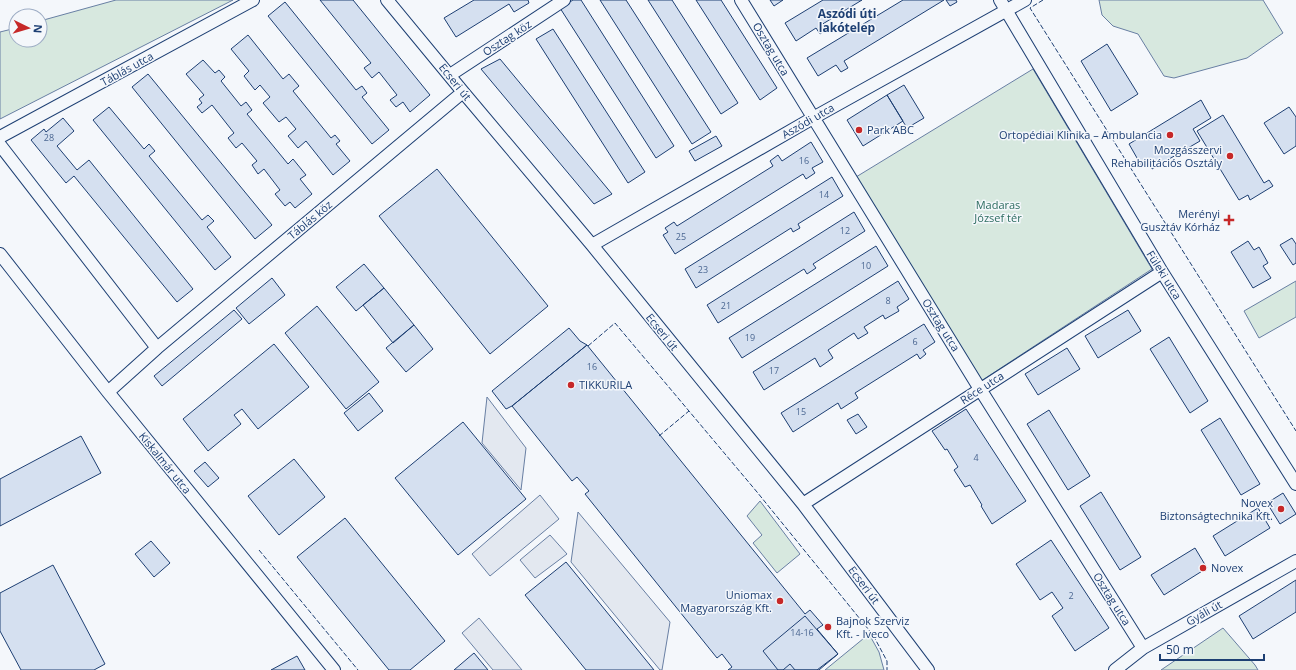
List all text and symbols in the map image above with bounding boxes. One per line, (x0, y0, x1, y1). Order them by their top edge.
district label: Aszódi úti lakótelep (818, 5, 876, 36)
north arrow (8, 8, 48, 48)
street label: Osztag köz (479, 16, 534, 59)
street label: Osztag utca (750, 19, 793, 78)
text: N (31, 24, 46, 34)
street label: Táblás utca (98, 48, 156, 89)
street label: Ecseri út (436, 60, 475, 103)
street label: Aszódi utca (779, 99, 837, 142)
place label: Park ABC (867, 122, 914, 137)
marker: Park ABC (854, 125, 864, 135)
place label: Ortopédiai Klinika – Ambulancia (999, 127, 1162, 142)
marker: Ortopédiai Klinika – Ambulancia (1165, 130, 1175, 140)
house number: 28 (44, 131, 54, 144)
place label: Mozgásszervi Rehabilitációs Osztály (1111, 142, 1222, 170)
marker: Mozgásszervi Rehabilitációs Osztály (1225, 151, 1235, 161)
house number: 16 (799, 154, 809, 167)
house number: 14 (819, 188, 829, 201)
street label: Táblás köz (284, 197, 335, 243)
park label: Madaras József tér (973, 197, 1022, 225)
place label: Merényi Gusztáv Kórház (1141, 206, 1220, 234)
marker: Merényi Gusztáv Kórház (1223, 214, 1235, 226)
house number: 12 (840, 224, 850, 237)
house number: 25 (676, 230, 686, 243)
street label: Füleki utca (1144, 248, 1185, 302)
house number: 10 (861, 259, 871, 272)
house number: 23 (698, 263, 708, 276)
house number: 8 (885, 294, 891, 307)
street label: Osztag utca (919, 295, 964, 354)
house number: 21 (721, 299, 731, 312)
street label: Ecseri út (643, 310, 682, 353)
house number: 19 (745, 331, 755, 344)
house number: 6 (912, 335, 918, 348)
house number: 16 (587, 360, 597, 373)
house number: 17 (769, 364, 779, 377)
street label: Réce utca (957, 368, 1006, 407)
place label: TIKKURILA (579, 377, 632, 392)
marker: TIKKURILA (566, 380, 576, 390)
house number: 15 (796, 405, 806, 418)
street label: Kiskalmár utca (136, 429, 195, 497)
house number: 4 (973, 451, 979, 464)
place label: Novex Biztonságtechnika Kft. (1160, 495, 1273, 523)
marker: Novex Biztonságtechnika Kft. (1276, 504, 1286, 514)
place label: Novex (1211, 560, 1244, 575)
street label: Ecseri út (845, 563, 884, 607)
marker: Novex (1198, 563, 1208, 573)
street label: Osztag utca (1090, 569, 1135, 628)
place label: Uniomax Magyarország Kft. (680, 587, 772, 615)
house number: 2 (1068, 589, 1074, 602)
marker: Uniomax Magyarország Kft. (775, 596, 785, 606)
street label: Gyáli út (1183, 597, 1224, 629)
place label: Bajnok Szerviz Kft. - Iveco (836, 613, 909, 641)
marker: Bajnok Szerviz Kft. - Iveco (823, 622, 833, 632)
house number: 14-16 (790, 626, 814, 639)
scale bar (1160, 636, 1264, 662)
text: 50 m (1166, 641, 1194, 658)

